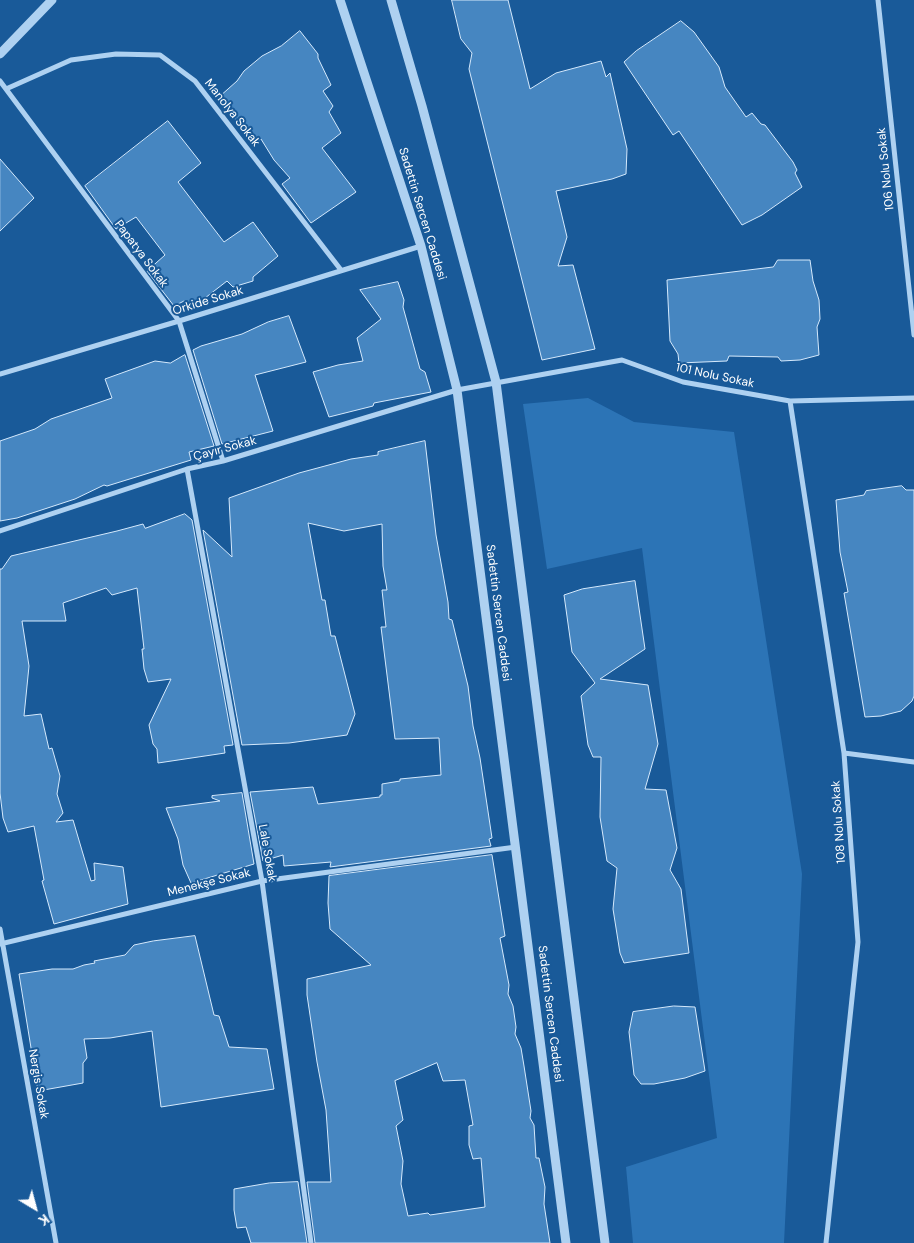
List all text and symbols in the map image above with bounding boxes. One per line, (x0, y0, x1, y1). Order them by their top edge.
street label: Manolya Sokak (201, 76, 263, 150)
street label: 106 Nolu Sokak (874, 127, 898, 211)
street label: Sadettin Sercen Caddesi (395, 146, 449, 282)
street label: Papatya Sokak (111, 218, 171, 290)
street label: Orkide Sokak (171, 283, 245, 319)
street label: 101 Nolu Sokak (675, 361, 755, 391)
street label: Çayır Sokak (192, 434, 258, 464)
street label: Sadettin Sercen Caddesi (482, 544, 514, 682)
street label: 108 Nolu Sokak (829, 780, 849, 864)
street label: Lale Sokak (255, 823, 279, 883)
street label: Menekşe Sokak (166, 866, 252, 900)
street label: Sadettin Sercen Caddesi (534, 945, 566, 1083)
street label: Nergis Sokak (25, 1048, 51, 1120)
north arrow (10, 1183, 60, 1233)
text: K (35, 1210, 53, 1230)

